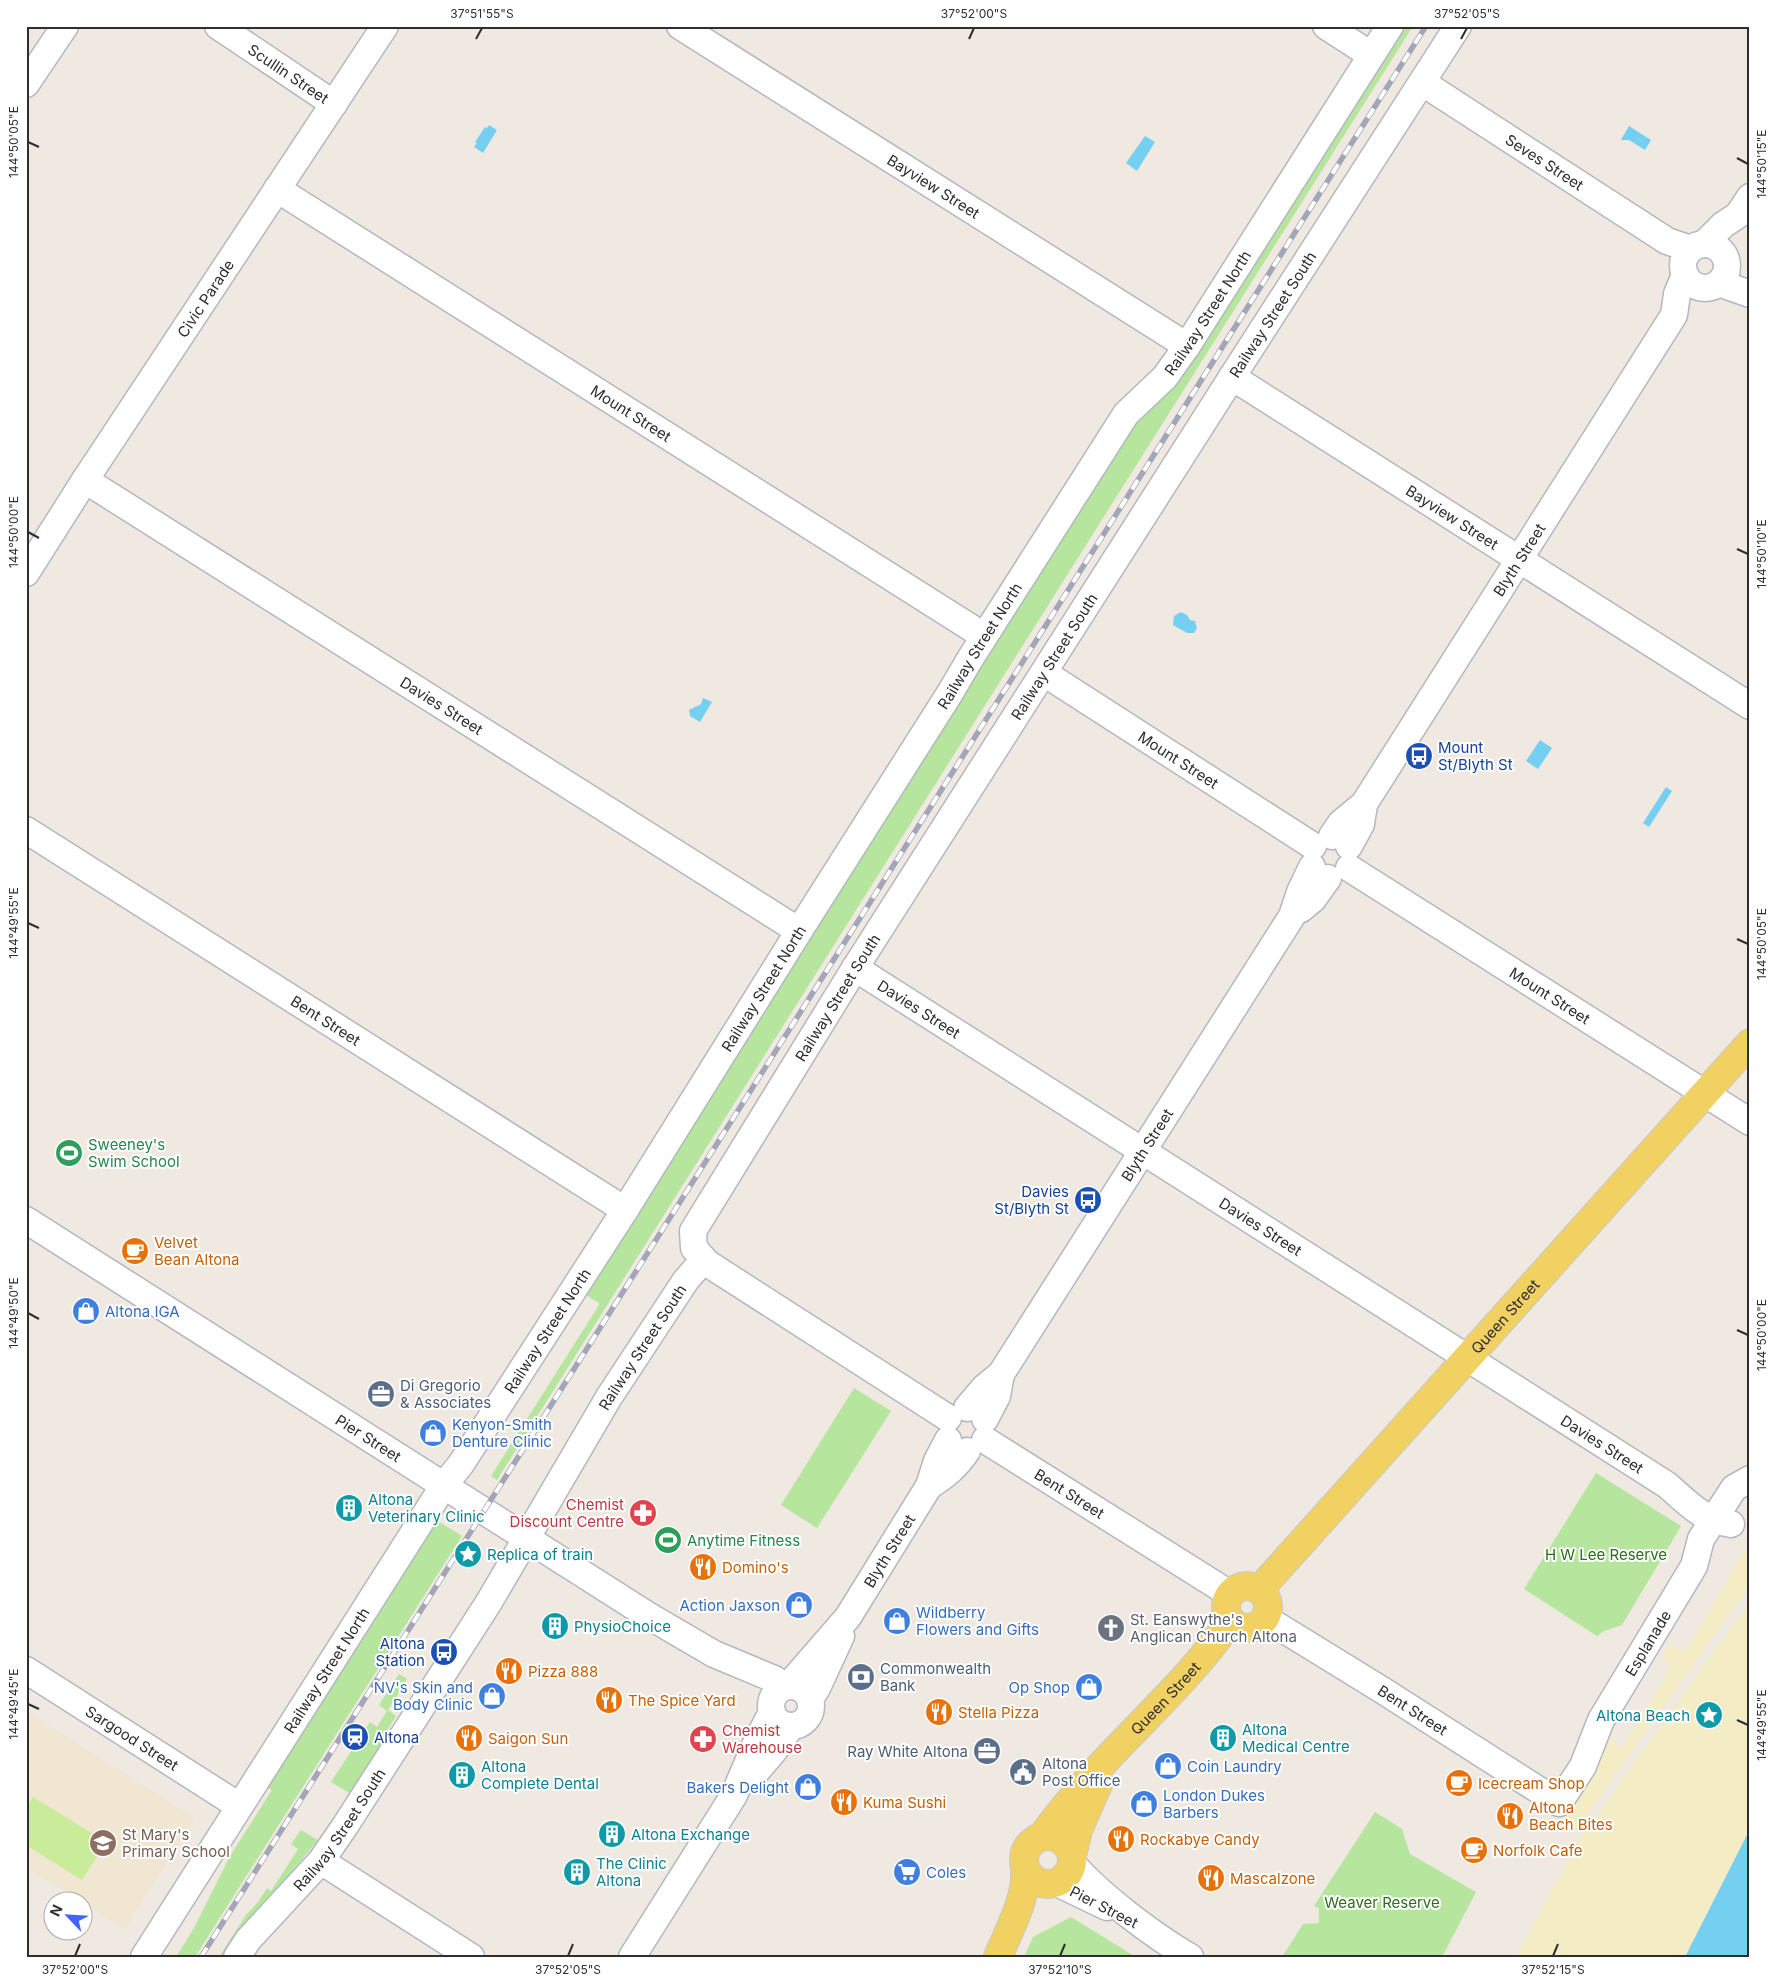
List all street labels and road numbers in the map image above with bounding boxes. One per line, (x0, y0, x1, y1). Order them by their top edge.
street label: Scullin Street (244, 39, 333, 107)
street label: Seves Street (1502, 130, 1587, 194)
street label: Bayview Street (884, 150, 984, 222)
street label: Railway Street North (1160, 247, 1255, 379)
street label: Railway Street South (1225, 248, 1320, 381)
street label: Civic Parade (172, 256, 238, 341)
street label: Mount Street (587, 380, 675, 446)
street label: Bayview Street (1403, 481, 1502, 553)
street label: Blyth Street (1489, 520, 1549, 600)
street label: Railway Street North (933, 579, 1026, 712)
street label: Railway Street South (1006, 590, 1101, 723)
street label: Davies Street (397, 672, 487, 739)
street label: Mount Street (1135, 727, 1222, 792)
street label: Railway Street North (717, 922, 810, 1055)
street label: Railway Street South (791, 930, 884, 1064)
street label: Mount Street (1506, 963, 1594, 1028)
street label: Davies Street (874, 975, 964, 1042)
street label: Bent Street (287, 991, 364, 1049)
street label: Blyth Street (1117, 1105, 1177, 1185)
street label: Davies Street (1216, 1193, 1306, 1260)
street label: Railway Street North (500, 1265, 594, 1397)
street label: Queen Street (1467, 1275, 1543, 1357)
street label: Railway Street South (594, 1281, 690, 1413)
street label: Pier Street (332, 1410, 405, 1466)
street label: Davies Street (1557, 1410, 1647, 1477)
street label: Bent Street (1031, 1464, 1108, 1522)
street label: Blyth Street (859, 1510, 919, 1591)
street label: Railway Street North (279, 1604, 373, 1736)
street label: Esplanade (1620, 1606, 1675, 1679)
street label: Queen Street (1126, 1658, 1204, 1739)
street label: Bent Street (1374, 1680, 1451, 1739)
street label: Sargood Street (82, 1701, 182, 1775)
street label: Railway Street South (289, 1765, 389, 1895)
street label: Pier Street (1067, 1882, 1141, 1932)

